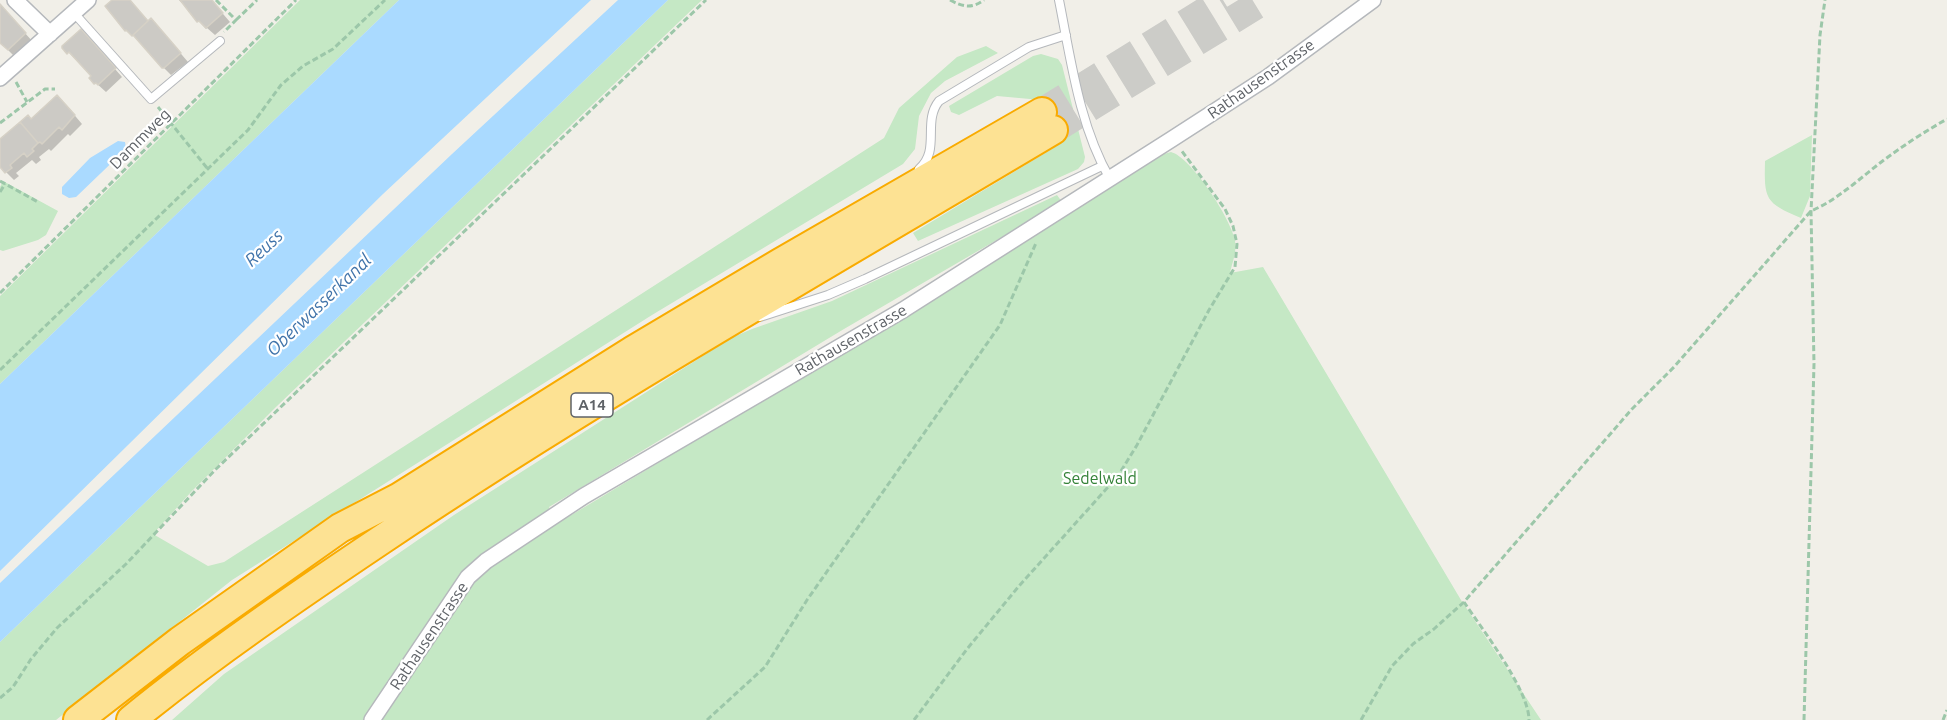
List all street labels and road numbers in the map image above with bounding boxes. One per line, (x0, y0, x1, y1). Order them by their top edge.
street label: Rathausenstrasse (1204, 35, 1318, 123)
street label: Dammweg (106, 105, 174, 173)
street label: Rathausenstrasse (792, 300, 910, 380)
road number: A14 (571, 393, 613, 417)
street label: Rathausenstrasse (386, 578, 472, 694)

